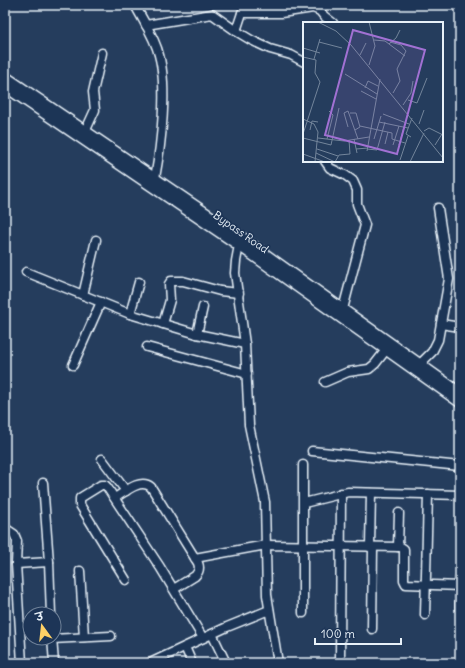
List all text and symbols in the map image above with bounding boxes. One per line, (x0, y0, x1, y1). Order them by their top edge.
inset map (303, 22, 443, 162)
street label: Bypass Road (211, 208, 272, 257)
north arrow (22, 606, 62, 646)
text: उ (33, 608, 46, 624)
scale bar (315, 620, 401, 646)
text: 100 m (321, 626, 355, 641)

